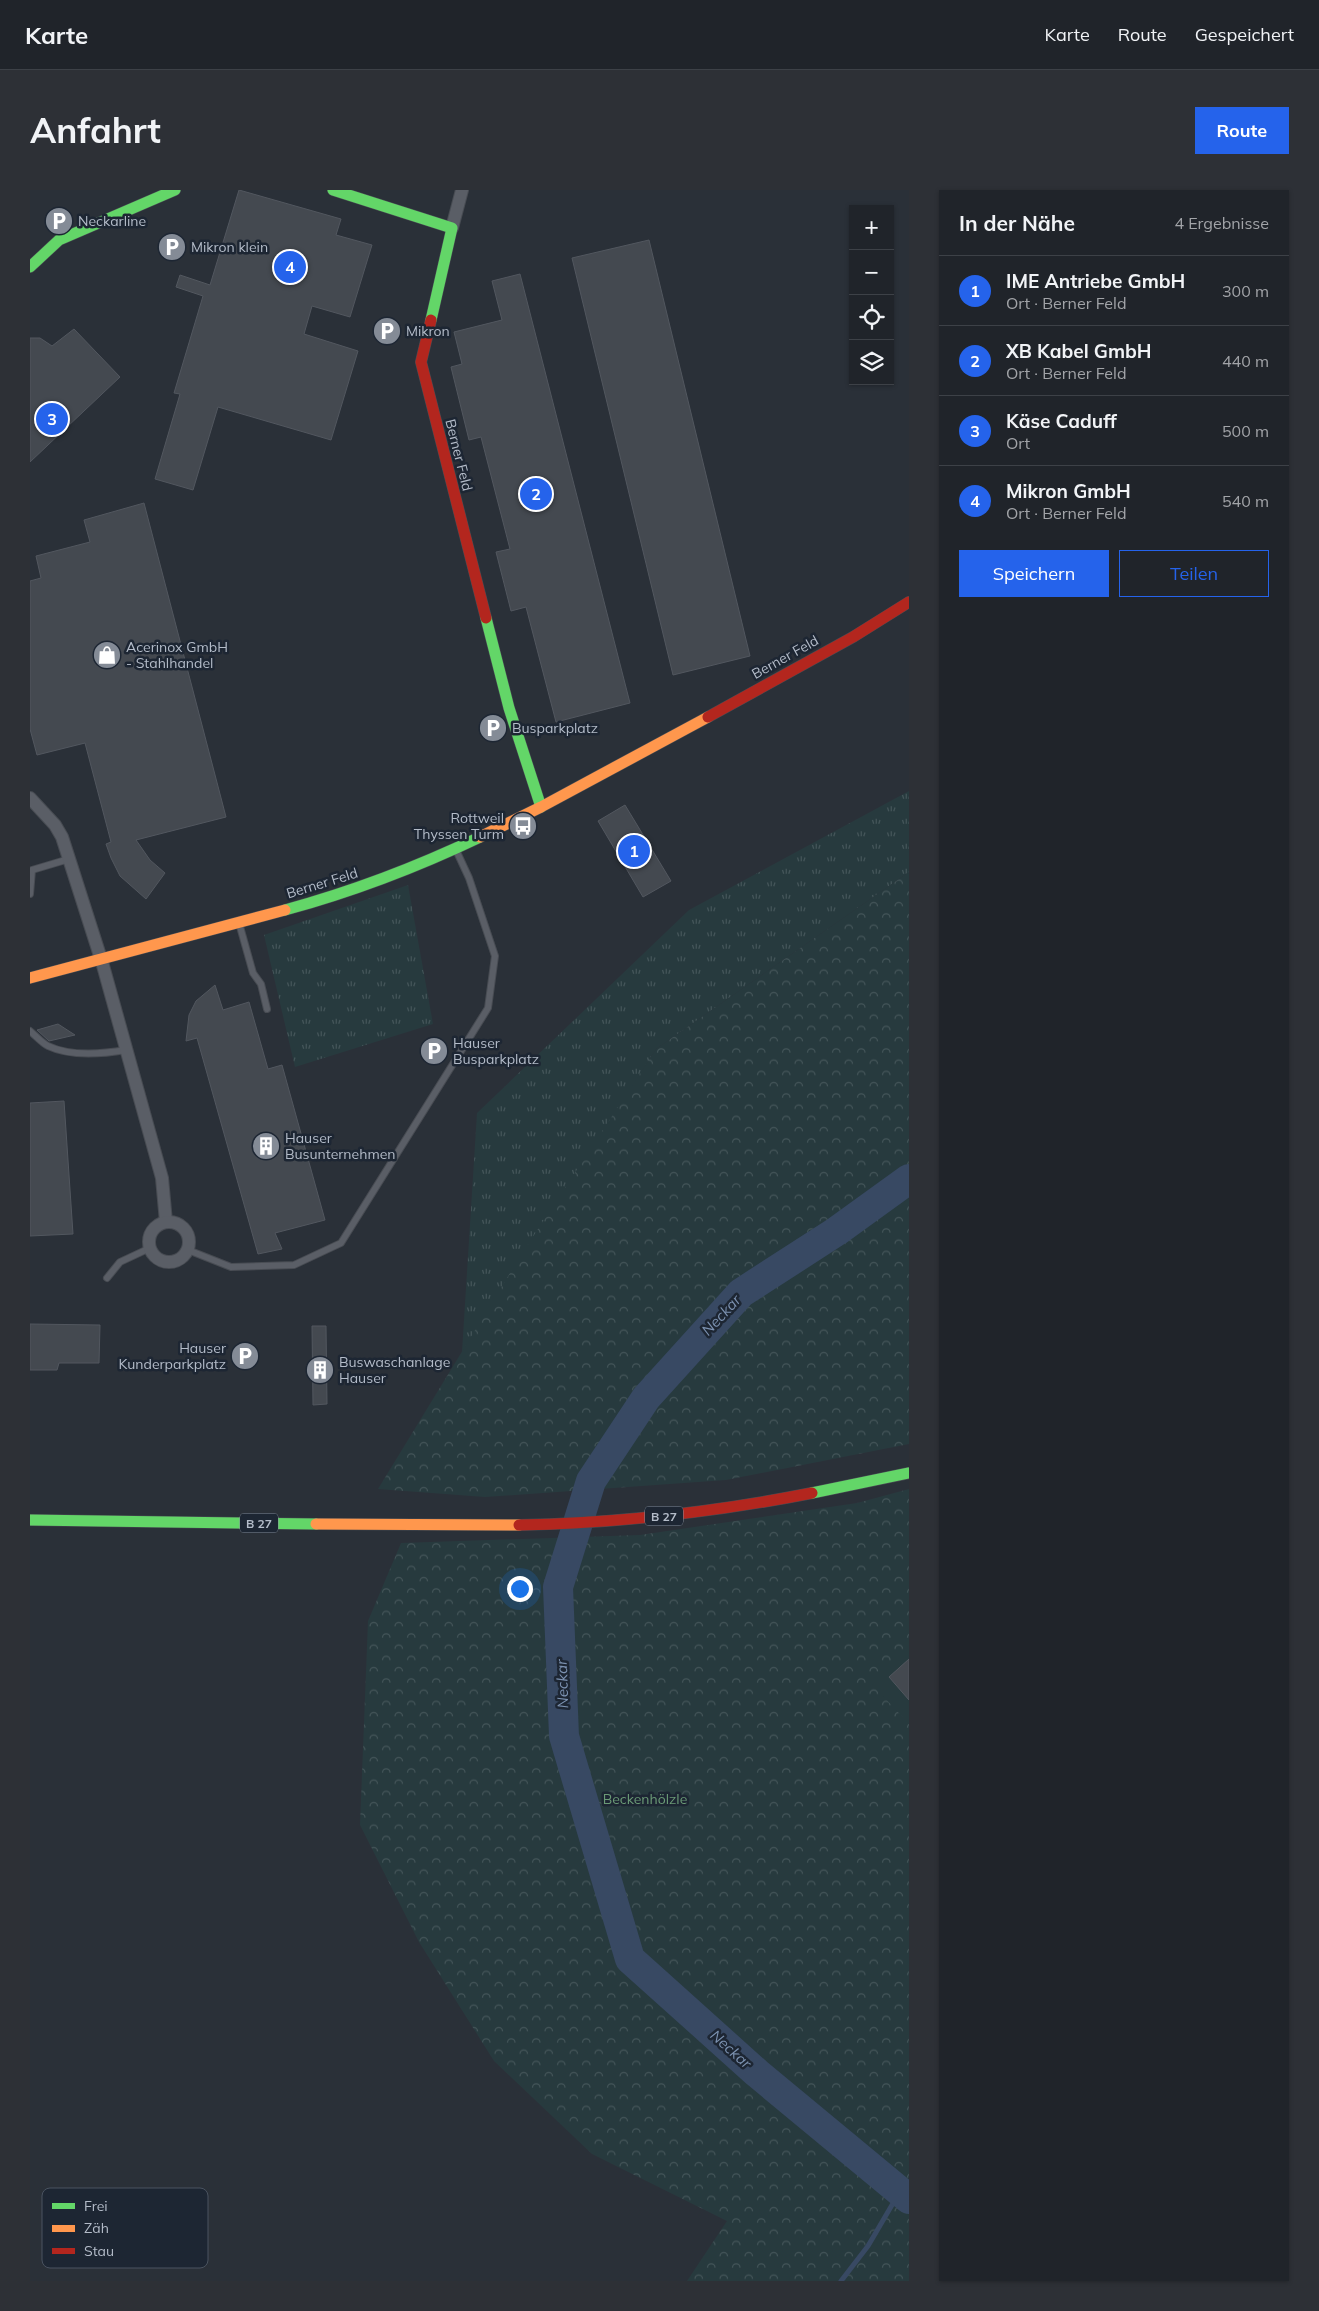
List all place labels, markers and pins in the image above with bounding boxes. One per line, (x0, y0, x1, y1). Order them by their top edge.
parking icon: Neckarline (44, 206, 74, 236)
place label: Neckarline (78, 212, 146, 230)
parking icon: Mikron klein (157, 232, 187, 262)
place label: Mikron klein (191, 238, 268, 256)
pin: 4 (274, 248, 306, 286)
parking icon: Mikron (372, 316, 402, 346)
place label: Mikron (406, 322, 450, 340)
pin: 3 (36, 400, 68, 438)
pin: 2 (520, 475, 552, 513)
place label: Acerinox GmbH - Stahlhandel (126, 638, 228, 672)
shop icon: Acerinox GmbH - Stahlhandel (92, 640, 122, 670)
parking icon: Busparkplatz (478, 713, 508, 743)
place label: Busparkplatz (512, 719, 598, 737)
place label: Rottweil Thyssen Turm (414, 809, 504, 843)
bus stop icon: Rottweil Thyssen Turm (508, 811, 538, 841)
pin: 1 (618, 832, 650, 870)
place label: Hauser Busparkplatz (453, 1034, 539, 1068)
parking icon: Hauser Busparkplatz (419, 1036, 449, 1066)
place label: Hauser Busunternehmen (285, 1129, 396, 1163)
building icon: Hauser Busunternehmen (251, 1131, 281, 1161)
place label: Hauser Kunderparkplatz (118, 1339, 227, 1373)
parking icon: Hauser Kunderparkplatz (230, 1341, 260, 1371)
place label: Buswaschanlage Hauser (339, 1353, 450, 1387)
building icon: Buswaschanlage Hauser (305, 1355, 335, 1385)

